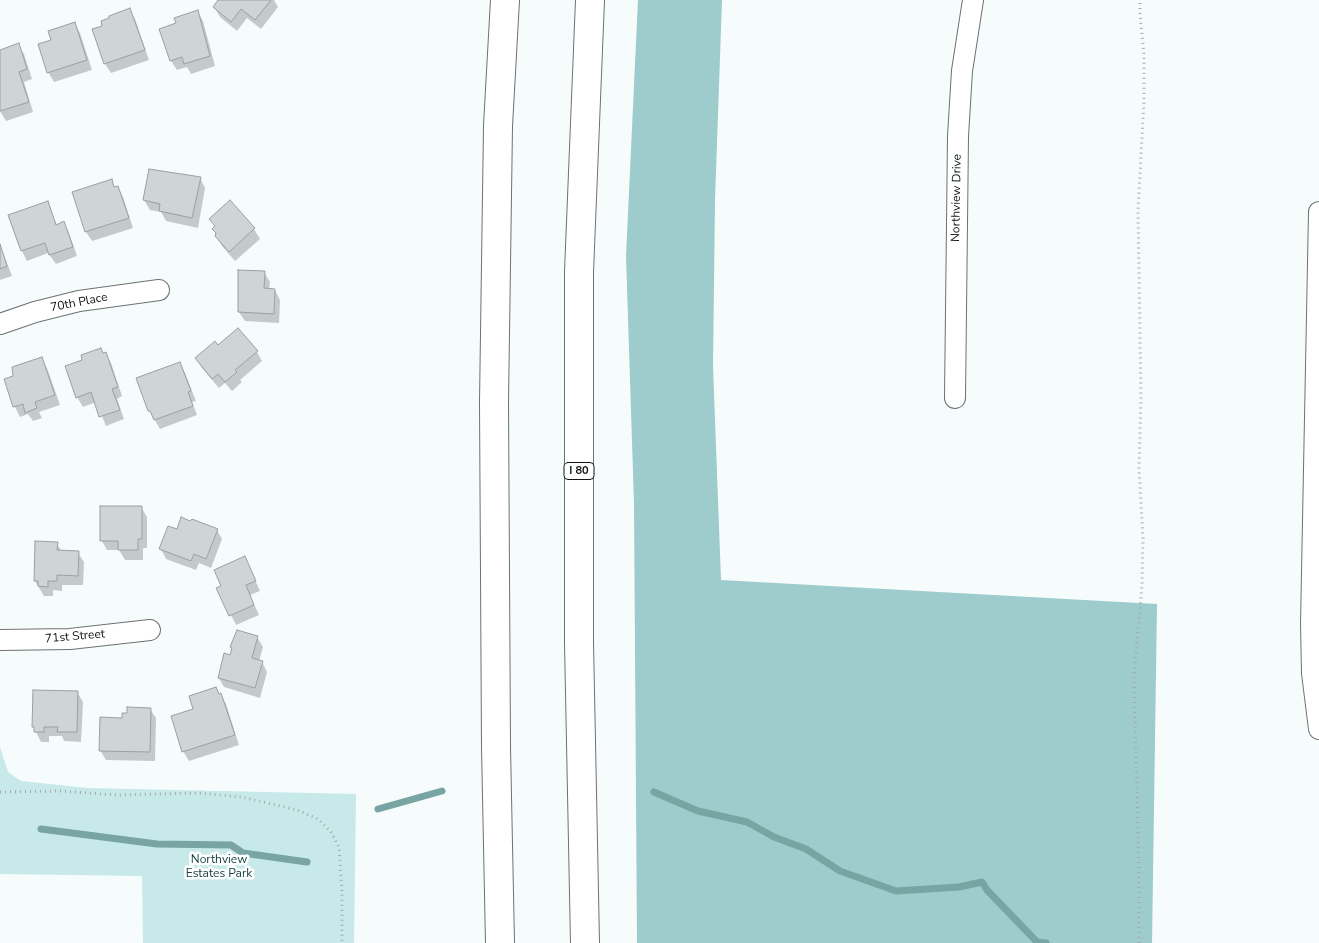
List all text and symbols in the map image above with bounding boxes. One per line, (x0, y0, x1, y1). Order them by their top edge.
street label: Northview Drive (949, 154, 965, 242)
street label: 70th Place (49, 290, 109, 316)
road number: I 80 (564, 462, 594, 480)
street label: 71st Street (44, 627, 106, 647)
park label: Northview Estates Park (186, 853, 252, 881)

